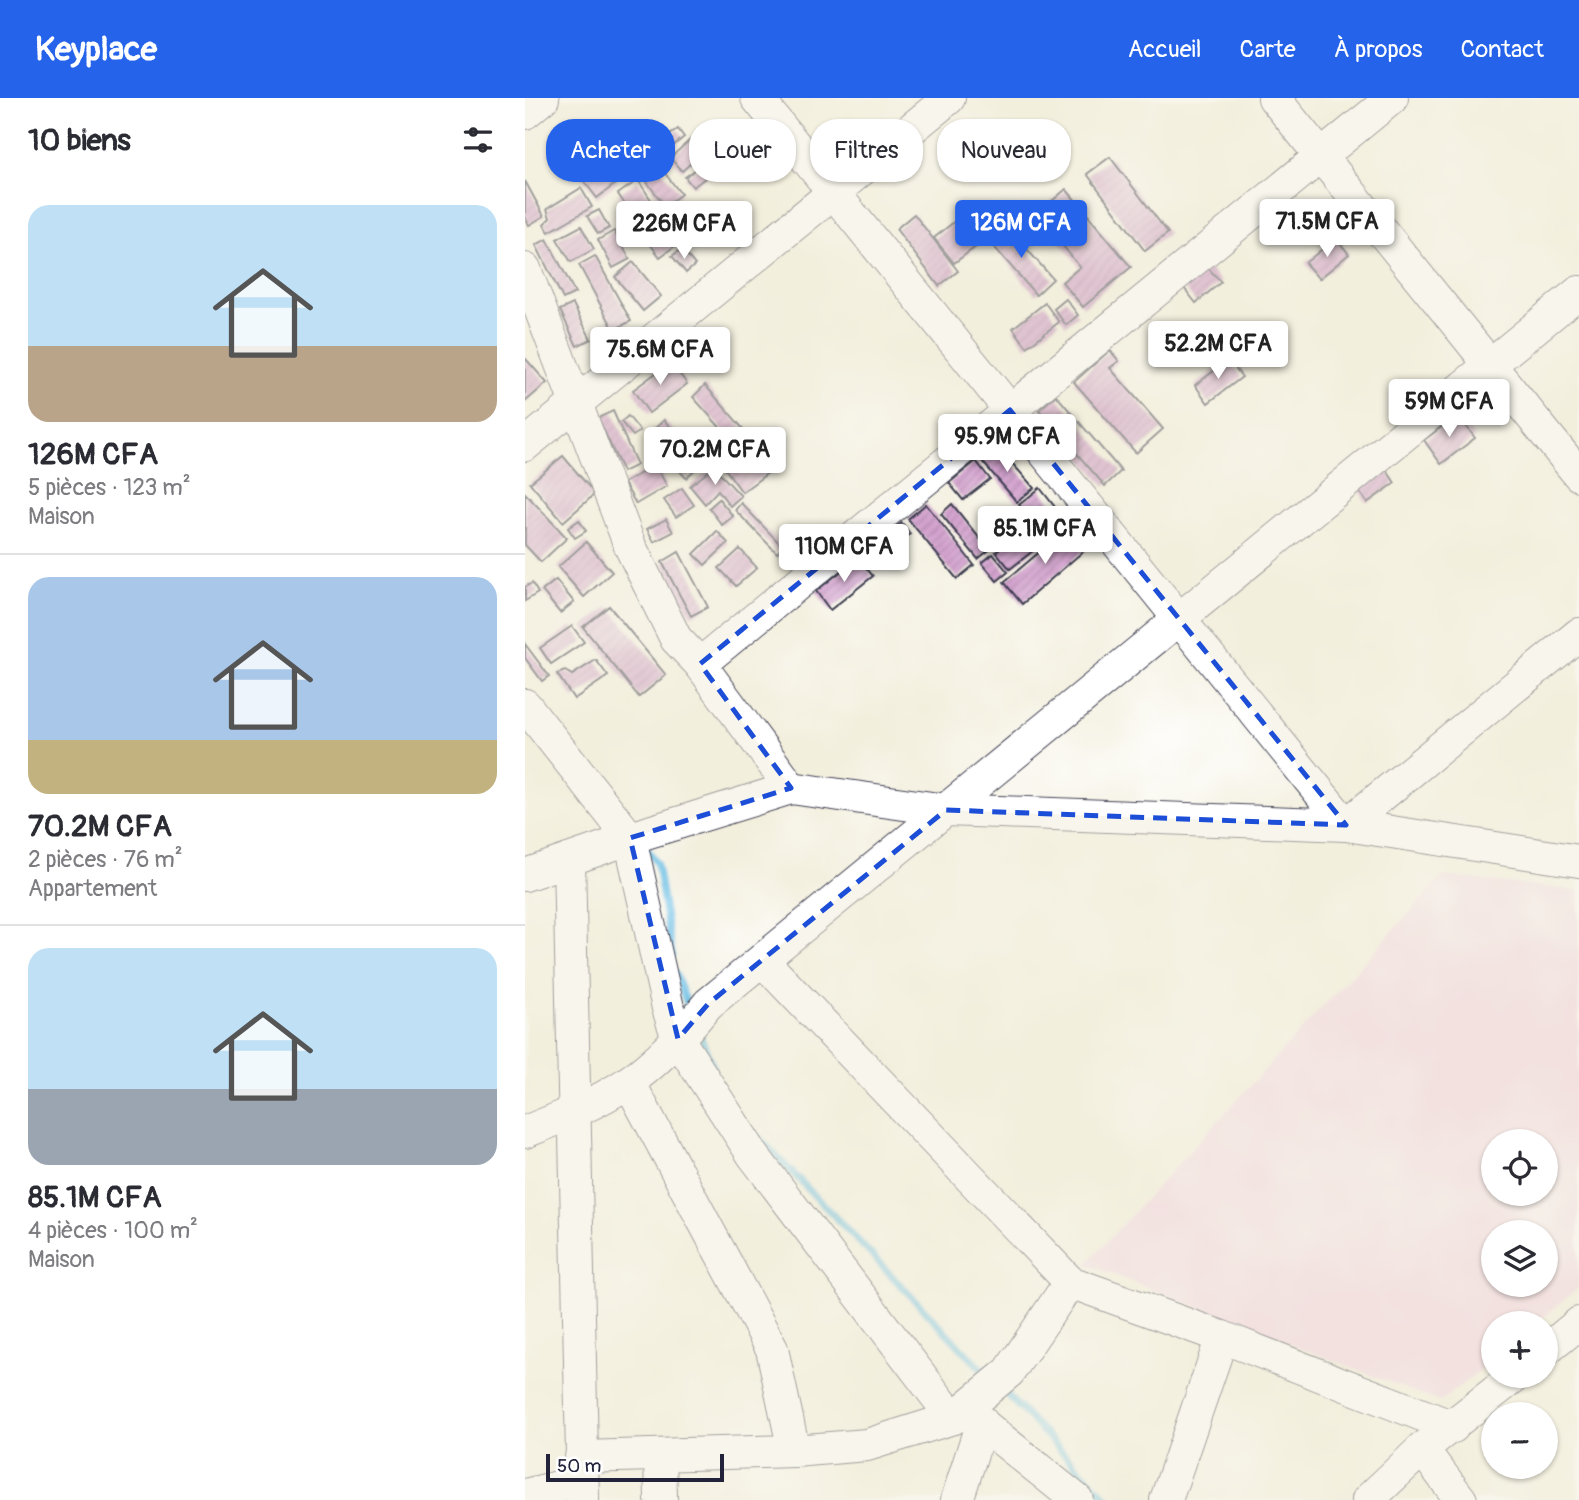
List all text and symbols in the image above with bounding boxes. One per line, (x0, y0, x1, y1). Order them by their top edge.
text: Keyplace (35, 29, 157, 70)
text: Accueil (1128, 35, 1202, 64)
text: Carte (1240, 35, 1296, 64)
text: À propos (1334, 35, 1423, 64)
text: Contact (1461, 35, 1544, 64)
chip: Acheter (546, 119, 675, 182)
chip: Louer (689, 119, 796, 182)
chip: Filtres (810, 119, 923, 182)
chip: Nouveau (937, 119, 1071, 182)
icon: filters (459, 121, 497, 159)
text: 10 biens (28, 122, 131, 159)
pin: 126M CFA (949, 200, 1093, 260)
pin: 71.5M CFA (1247, 200, 1407, 259)
pin: 226M CFA (612, 202, 756, 261)
text: 71.5M CFA (1275, 207, 1379, 236)
text: 126M CFA (971, 208, 1071, 237)
text: 226M CFA (632, 209, 736, 238)
icon: home (200, 250, 326, 376)
pin: 52.2M CFA (1138, 322, 1298, 381)
pin: 75.6M CFA (580, 328, 740, 387)
text: 52.2M CFA (1164, 329, 1272, 358)
text: 75.6M CFA (606, 335, 714, 364)
pin: 59M CFA (1384, 380, 1514, 439)
text: 59M CFA (1405, 387, 1493, 416)
pin: 95.9M CFA (927, 414, 1087, 474)
text: 95.9M CFA (954, 422, 1060, 451)
pin: 70.2M CFA (635, 428, 795, 487)
text: 70.2M CFA (660, 435, 770, 464)
text: 126M CFA (28, 436, 158, 473)
text: 5 pièces · 123 m² (28, 473, 191, 502)
text: Maison (28, 502, 95, 531)
pin: 85.1M CFA (965, 506, 1125, 566)
text: 85.1M CFA (994, 514, 1096, 543)
pin: 110M CFA (772, 524, 916, 584)
text: 110M CFA (795, 532, 893, 561)
icon: home (200, 622, 326, 748)
text: 70.2M CFA (28, 808, 172, 845)
text: 2 pièces · 76 m² (28, 845, 183, 874)
text: Appartement (28, 874, 157, 903)
icon: home (200, 993, 326, 1119)
map controls (1481, 1129, 1558, 1479)
button: locate (1481, 1129, 1558, 1206)
text: 85.1M CFA (28, 1179, 162, 1216)
text: 4 pièces · 100 m² (28, 1216, 198, 1245)
button: layers (1481, 1220, 1558, 1297)
text: Maison (28, 1245, 95, 1274)
button: + (1481, 1311, 1558, 1388)
button: − (1481, 1402, 1558, 1479)
scale bar (546, 1451, 725, 1483)
text: 50 m (557, 1454, 601, 1478)

